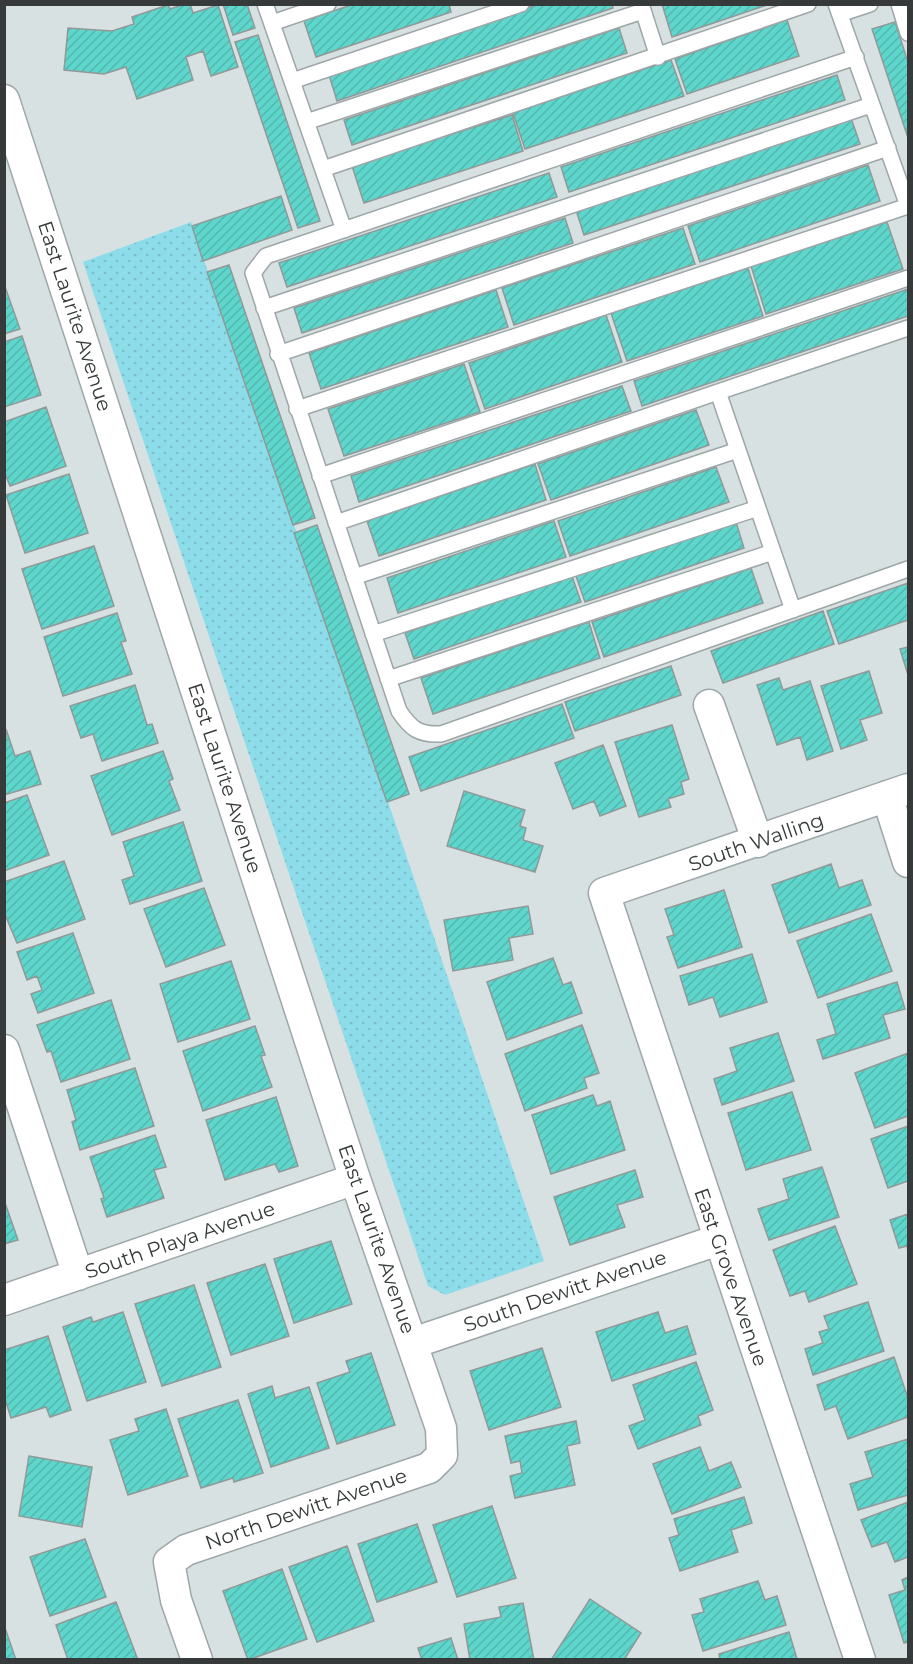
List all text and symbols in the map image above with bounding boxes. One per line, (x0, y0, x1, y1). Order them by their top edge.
street label: East Laurite Avenue (33, 218, 117, 414)
street label: East Laurite Avenue (183, 680, 267, 876)
street label: South Walling (685, 808, 827, 876)
street label: East Laurite Avenue (333, 1141, 421, 1337)
street label: East Grove Avenue (689, 1185, 773, 1369)
street label: South Playa Avenue (82, 1196, 278, 1284)
street label: South Dewitt Avenue (460, 1245, 670, 1337)
street label: North Dewitt Avenue (202, 1463, 410, 1555)

